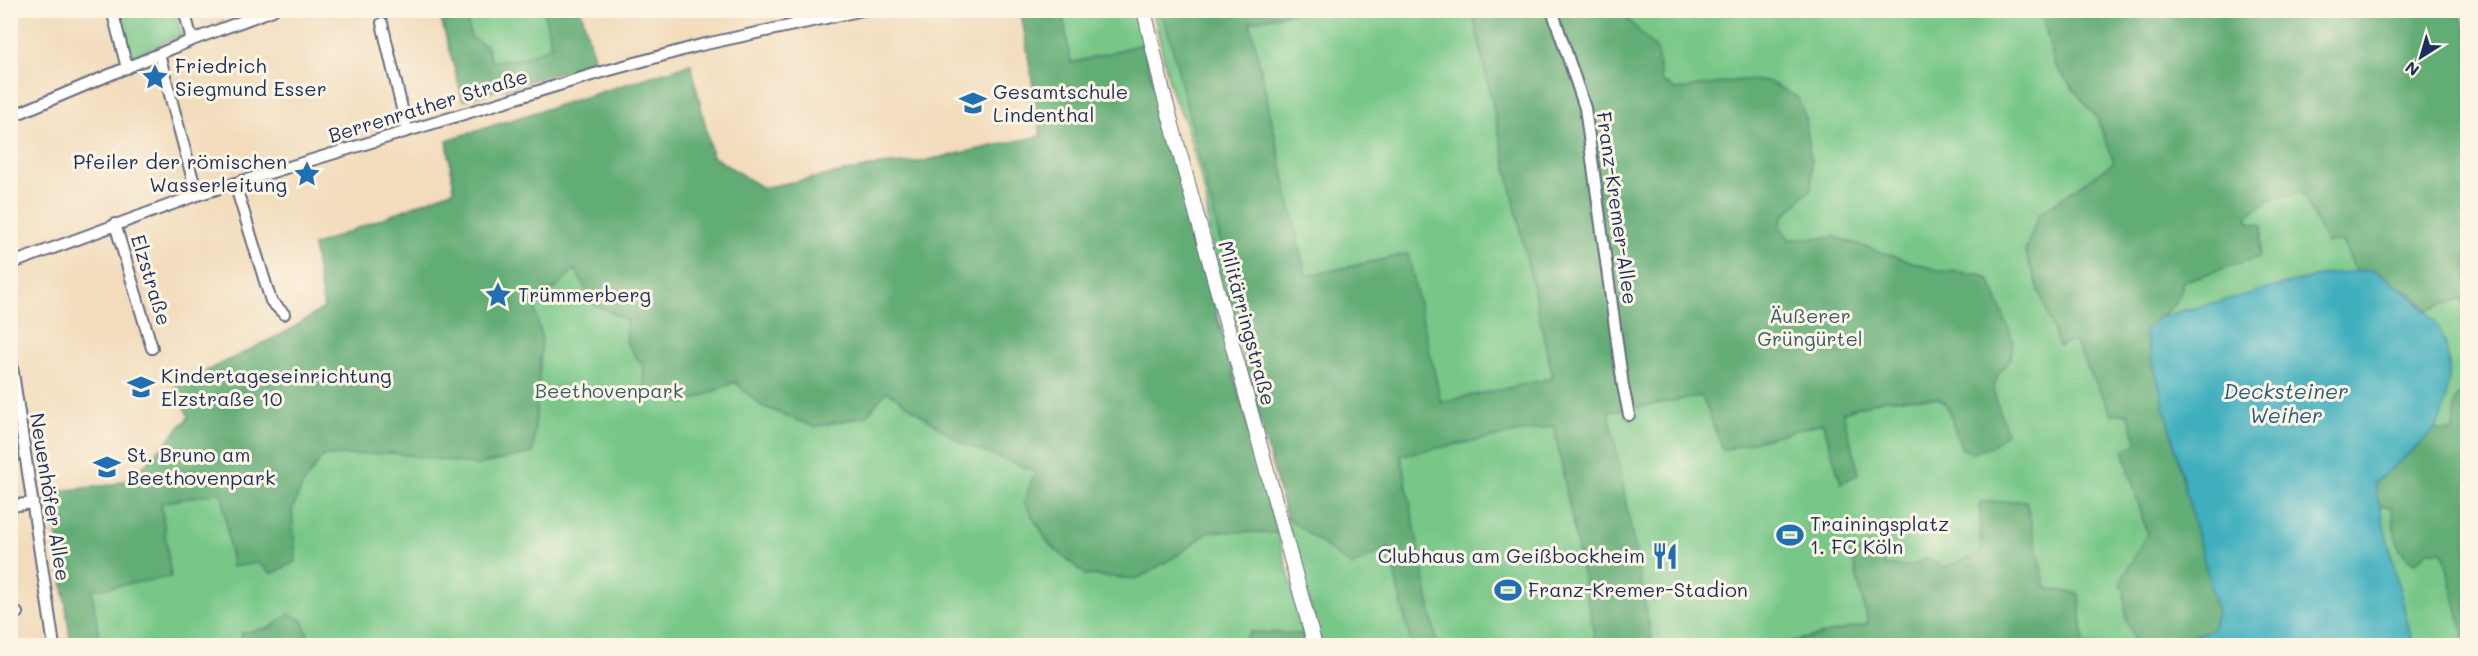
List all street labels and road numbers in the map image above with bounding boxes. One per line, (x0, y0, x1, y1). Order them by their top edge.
street label: Berrenrather Straße (325, 62, 531, 148)
street label: Franz-Kremer-Allee (1592, 110, 1644, 306)
street label: Elzstraße (126, 231, 178, 328)
street label: Militärringstraße (1213, 238, 1282, 408)
street label: Neuenhöfer Allee (25, 411, 77, 583)

